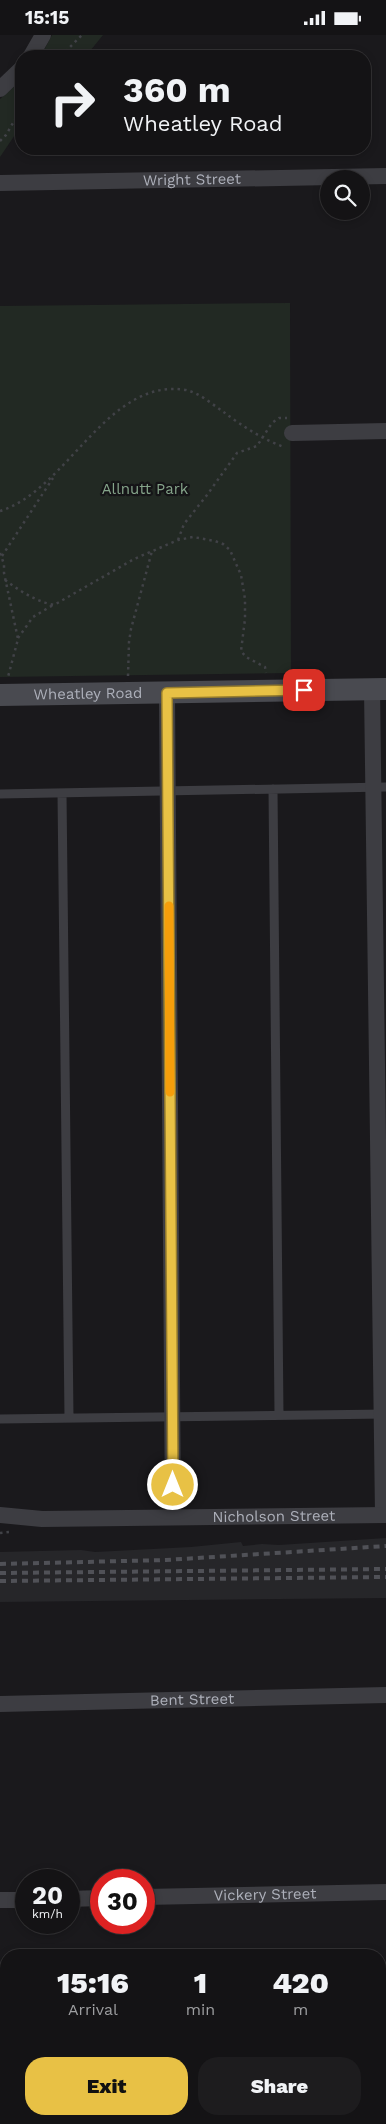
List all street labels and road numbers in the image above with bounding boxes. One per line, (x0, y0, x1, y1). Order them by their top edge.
street label: Wright Street (143, 170, 242, 189)
street label: Wheatley Road (33, 684, 143, 703)
street label: Nicholson Street (212, 1507, 336, 1526)
street label: Bent Street (150, 1690, 235, 1710)
street label: Vickery Street (213, 1884, 317, 1905)

